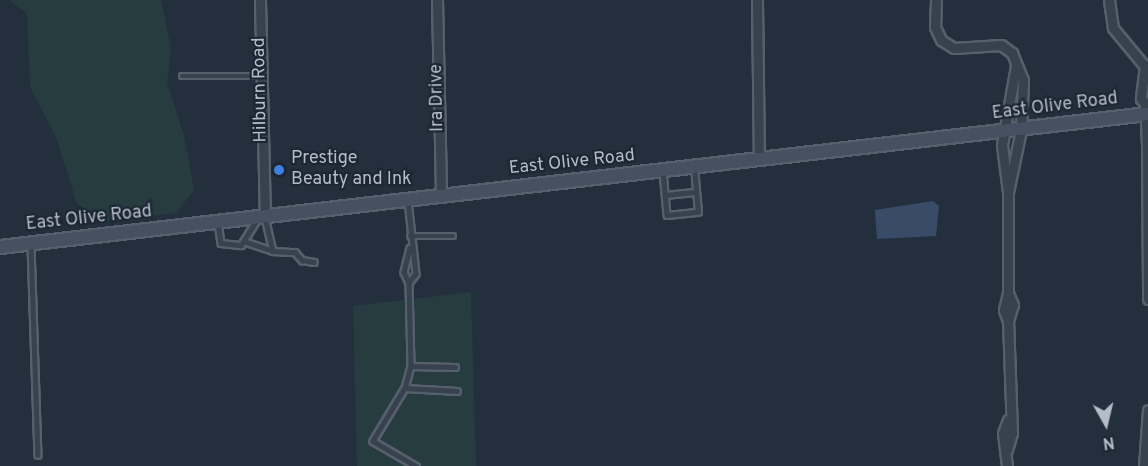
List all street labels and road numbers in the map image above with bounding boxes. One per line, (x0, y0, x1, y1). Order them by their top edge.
street label: Hilburn Road (249, 37, 273, 143)
street label: Ira Drive (427, 64, 449, 132)
street label: East Olive Road (991, 89, 1119, 125)
street label: East Olive Road (508, 146, 636, 180)
street label: East Olive Road (25, 202, 153, 236)

